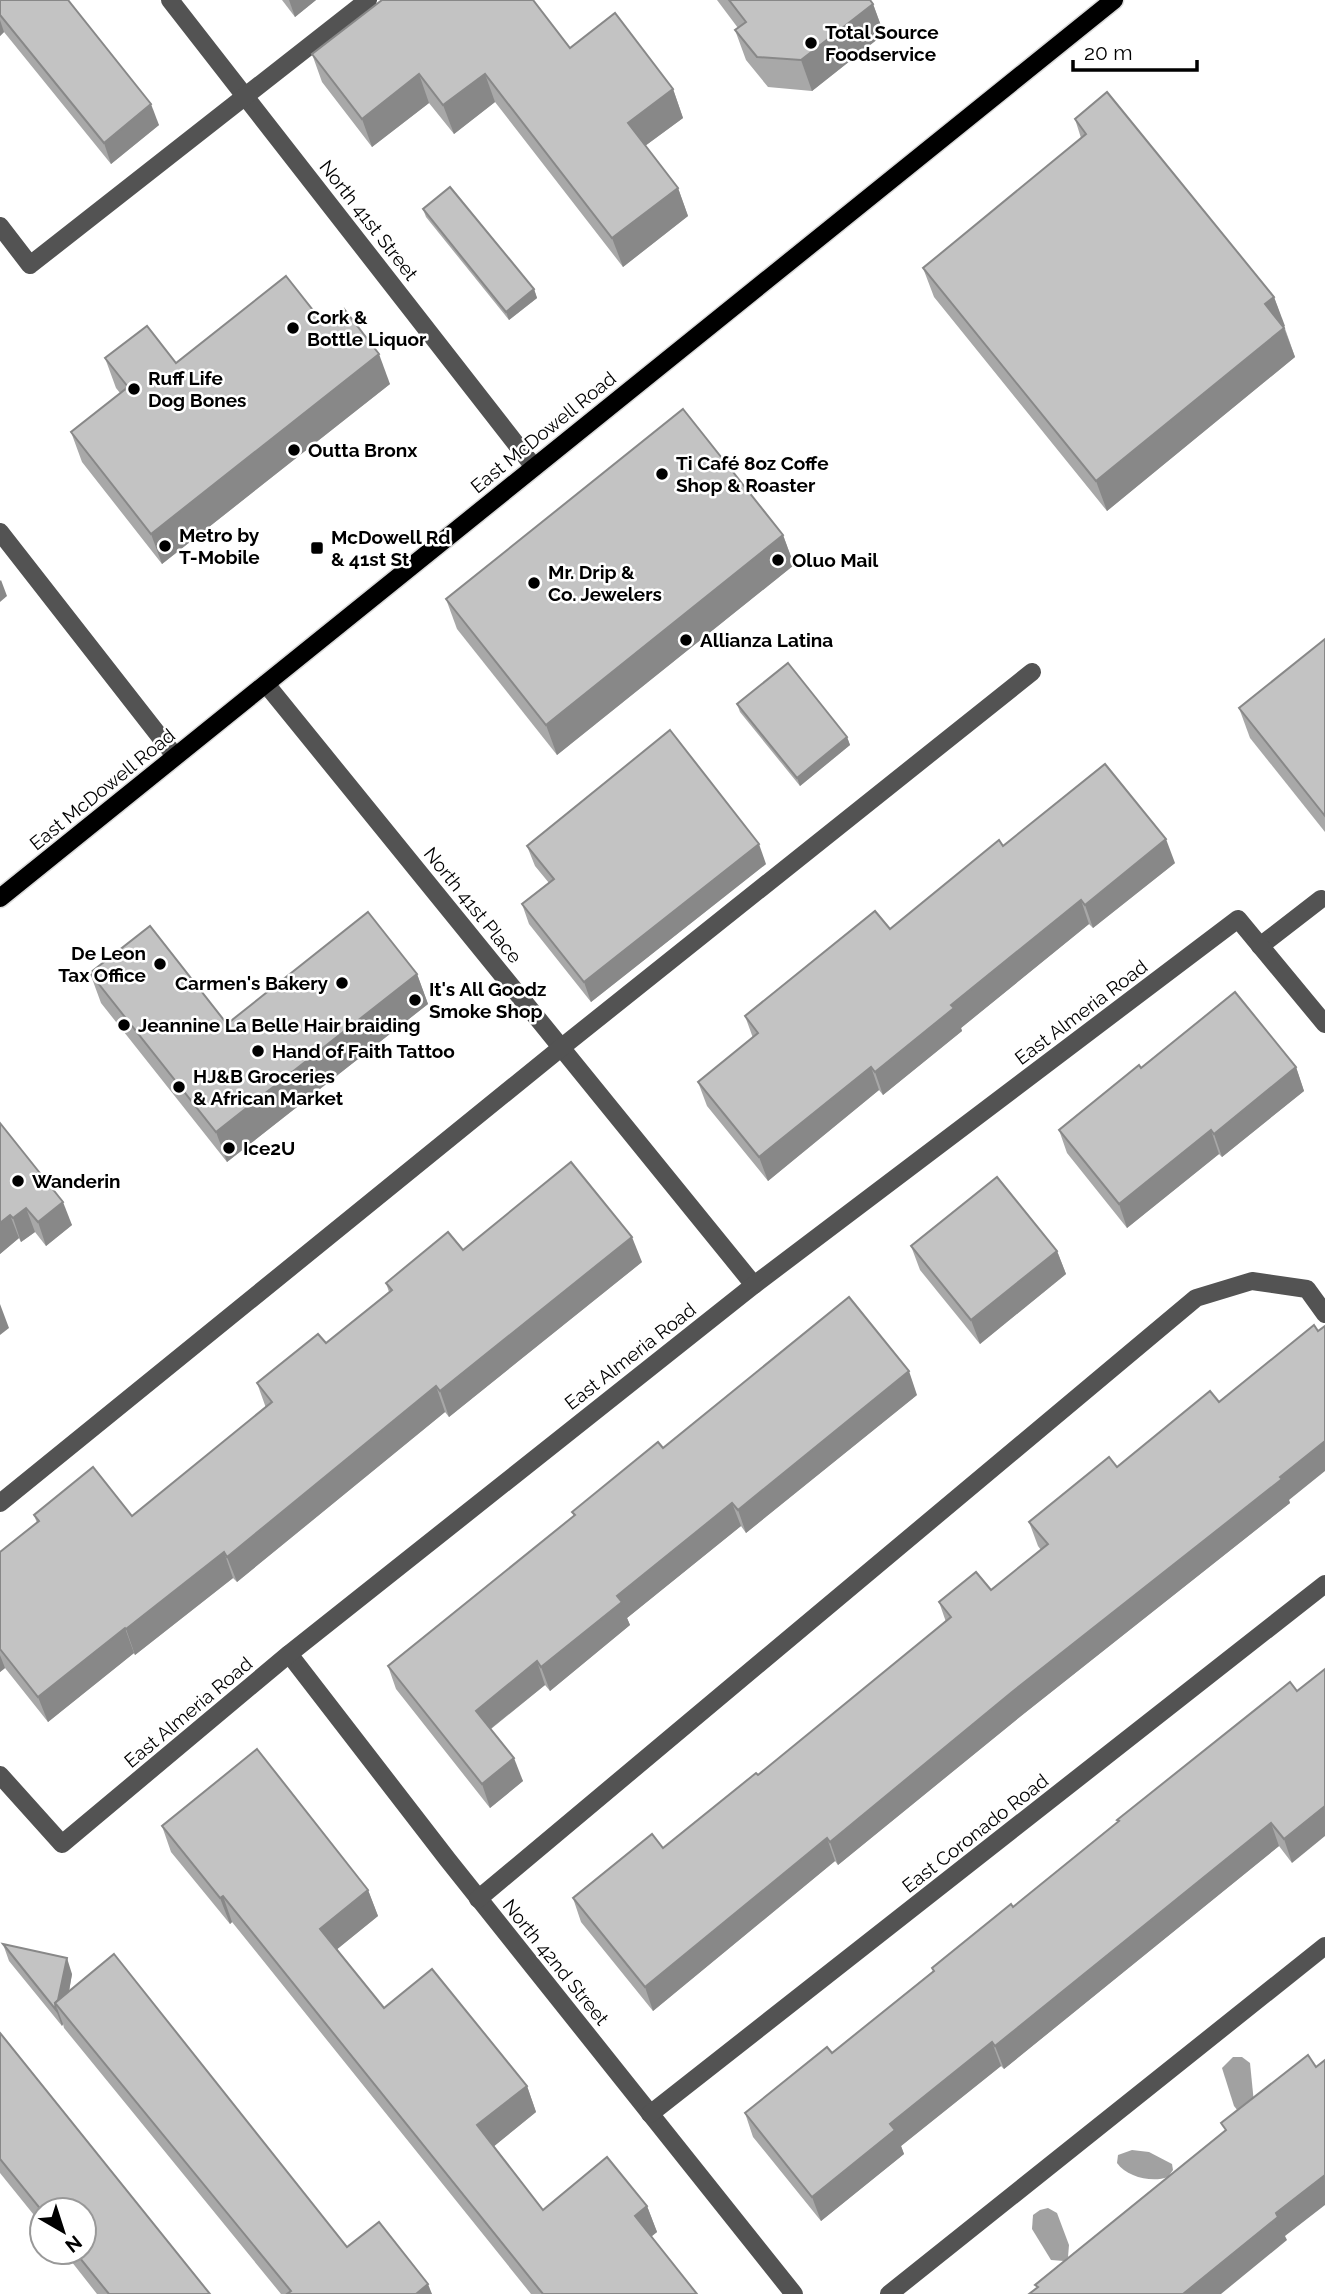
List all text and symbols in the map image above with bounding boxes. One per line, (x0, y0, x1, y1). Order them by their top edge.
place label: Total Source Foodservice (825, 21, 939, 65)
scale bar (1073, 28, 1197, 72)
marker: Total Source Foodservice (803, 35, 819, 51)
text: 20 m (1084, 40, 1132, 65)
street label: North 41st Street (315, 156, 423, 285)
place label: Cork & Bottle Liquor (307, 306, 427, 350)
marker: Cork & Bottle Liquor (285, 320, 301, 336)
place label: Ruff Life Dog Bones (148, 367, 246, 411)
street label: East McDowell Road (466, 367, 620, 497)
marker: Ruff Life Dog Bones (126, 381, 142, 397)
place label: Outta Bronx (308, 439, 418, 461)
marker: Outta Bronx (286, 442, 302, 458)
place label: Ti Café 8oz Coffe Shop & Roaster (676, 452, 829, 496)
marker: Ti Café 8oz Coffe Shop & Roaster (654, 466, 670, 482)
place label: Metro by T-Mobile (179, 524, 260, 568)
place label: McDowell Rd & 41st St (331, 526, 450, 570)
marker: Metro by T-Mobile (157, 538, 173, 554)
marker: McDowell Rd & 41st St (309, 540, 325, 556)
place label: Oluo Mail (792, 549, 879, 571)
marker: Oluo Mail (770, 552, 786, 568)
place label: Mr. Drip & Co. Jewelers (548, 561, 662, 605)
marker: Mr. Drip & Co. Jewelers (526, 575, 542, 591)
place label: Allianza Latina (700, 629, 833, 651)
marker: Allianza Latina (678, 632, 694, 648)
street label: East McDowell Road (25, 724, 179, 854)
street label: North 41st Place (420, 843, 526, 967)
place label: De Leon Tax Office (58, 942, 146, 986)
street label: East Almeria Road (1011, 955, 1151, 1069)
marker: De Leon Tax Office (152, 956, 168, 972)
place label: Carmen's Bakery (175, 972, 329, 994)
marker: Carmen's Bakery (334, 975, 350, 991)
place label: It's All Goodz Smoke Shop (429, 978, 546, 1022)
marker: It's All Goodz Smoke Shop (407, 992, 423, 1008)
place label: Jeannine La Belle Hair braiding (138, 1014, 421, 1036)
marker: Jeannine La Belle Hair braiding (116, 1017, 132, 1033)
place label: Hand of Faith Tattoo (272, 1040, 455, 1062)
marker: Hand of Faith Tattoo (250, 1043, 266, 1059)
place label: HJ&B Groceries & African Market (193, 1065, 344, 1109)
marker: HJ&B Groceries & African Market (171, 1079, 187, 1095)
place label: Ice2U (243, 1137, 295, 1159)
marker: Ice2U (221, 1140, 237, 1156)
place label: Wanderin (32, 1170, 121, 1192)
marker: Wanderin (10, 1173, 26, 1189)
street label: East Almeria Road (560, 1298, 700, 1414)
street label: East Almeria Road (120, 1652, 256, 1772)
street label: East Coronado Road (898, 1769, 1052, 1897)
street label: North 42nd Street (499, 1895, 614, 2030)
north arrow (28, 2196, 98, 2266)
text: N (61, 2231, 86, 2257)

